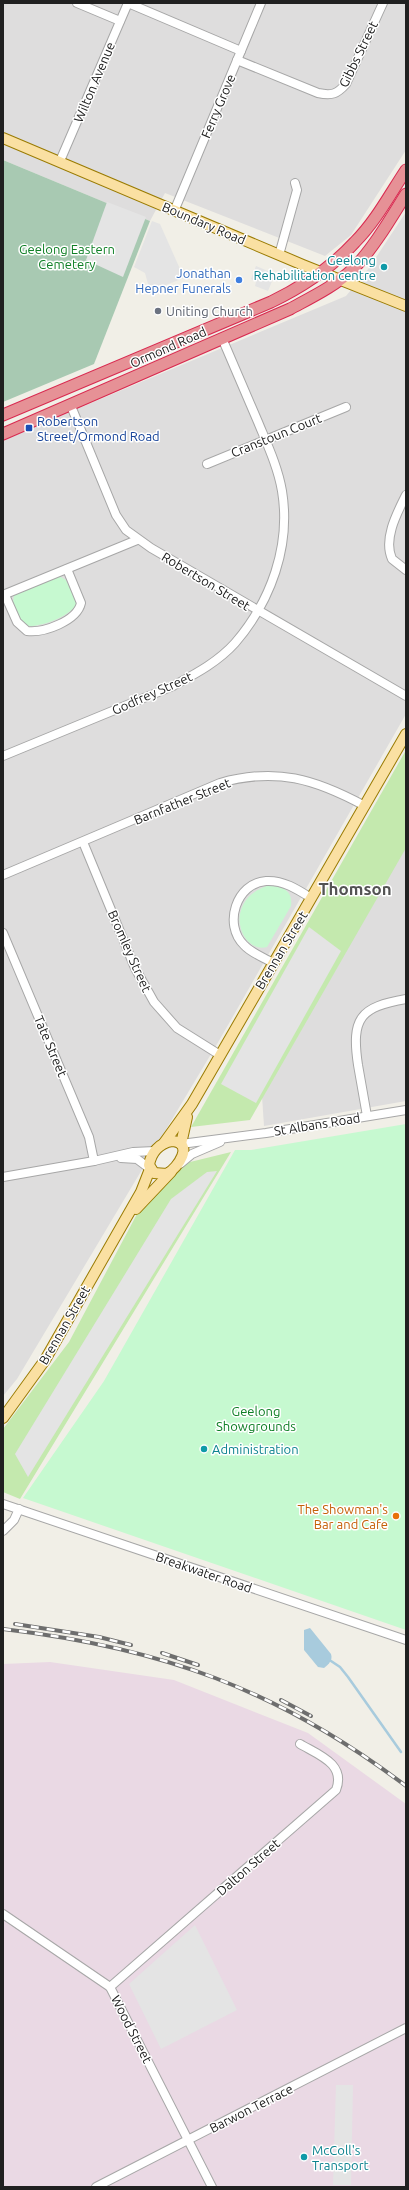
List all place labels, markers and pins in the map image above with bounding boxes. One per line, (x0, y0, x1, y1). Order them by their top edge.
place label: Geelong Rehabilitation centre (253, 253, 376, 282)
marker: Geelong Rehabilitation centre (379, 262, 389, 272)
place label: Jonathan Hepner Funerals (135, 266, 231, 295)
marker: Jonathan Hepner Funerals (234, 275, 244, 285)
place label: Uniting Church (166, 304, 253, 318)
marker: Uniting Church (153, 306, 163, 316)
place label: Robertson Street/Ormond Road (37, 414, 160, 443)
marker: Robertson Street/Ormond Road (24, 423, 34, 433)
place label: Administration (212, 1442, 299, 1456)
marker: Administration (199, 1444, 209, 1454)
place label: The Showman's Bar and Cafe (297, 1502, 388, 1531)
marker: The Showman's Bar and Cafe (391, 1511, 401, 1521)
place label: McColl's Transport (312, 2143, 369, 2172)
marker: McColl's Transport (299, 2152, 309, 2162)

